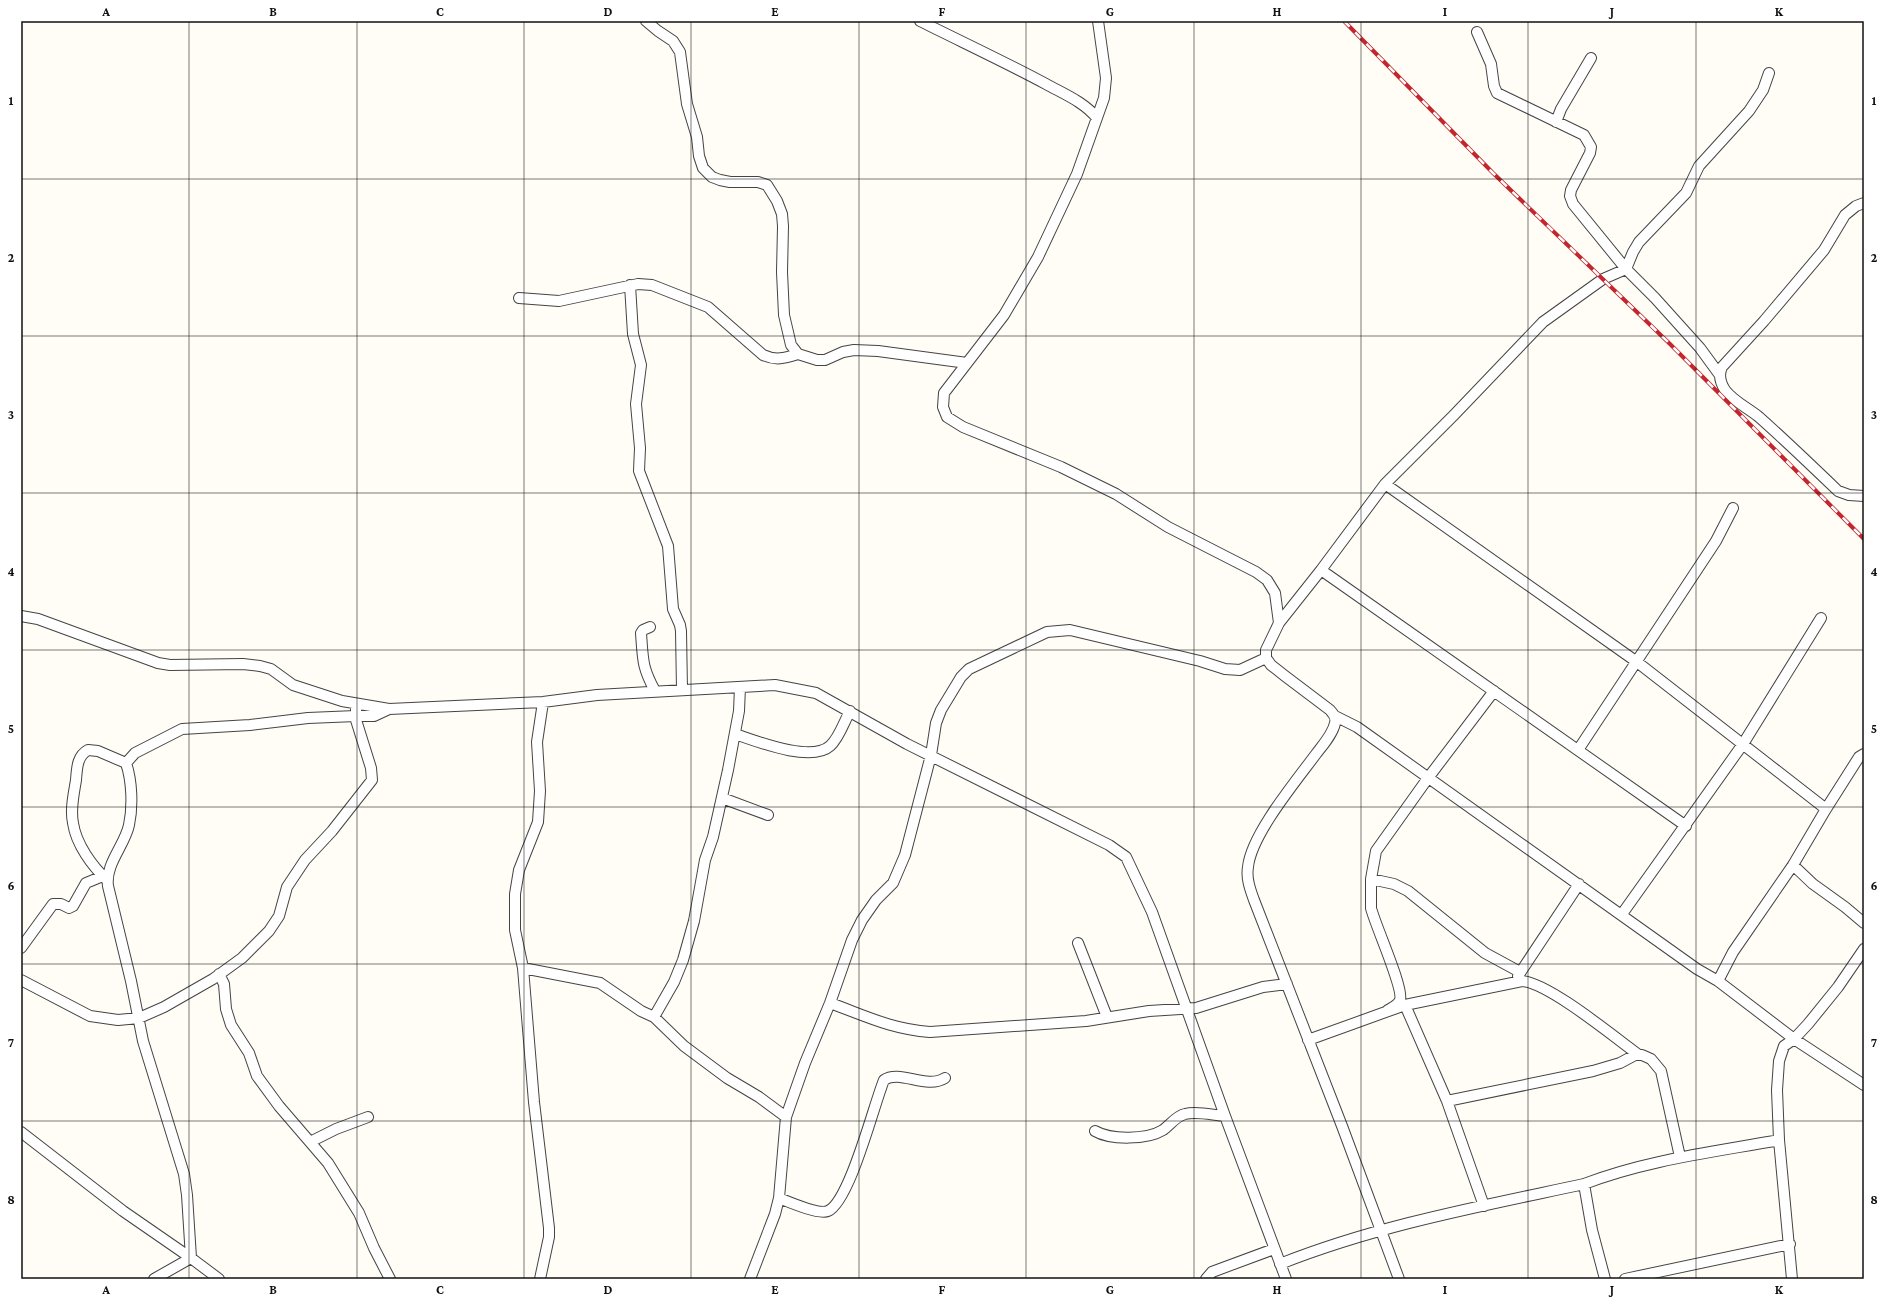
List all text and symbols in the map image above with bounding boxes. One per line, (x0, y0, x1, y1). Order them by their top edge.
text: A (101, 4, 110, 19)
text: B (269, 4, 277, 19)
text: C (436, 4, 444, 19)
text: D (604, 4, 613, 19)
text: E (771, 4, 779, 19)
text: F (939, 4, 946, 19)
text: G (1106, 4, 1114, 19)
text: H (1273, 4, 1282, 19)
text: I (1443, 4, 1447, 19)
text: J (1608, 4, 1614, 19)
text: K (1775, 4, 1784, 19)
text: 1 (9, 93, 14, 108)
text: 1 (1872, 93, 1877, 108)
text: 2 (8, 250, 15, 265)
text: 2 (1871, 250, 1878, 265)
text: 3 (8, 407, 14, 422)
text: 3 (1871, 407, 1877, 422)
text: 4 (7, 564, 15, 579)
text: 4 (1870, 564, 1878, 579)
text: 5 (8, 721, 14, 736)
text: 5 (1871, 721, 1877, 736)
text: 6 (7, 878, 15, 893)
text: 6 (1870, 878, 1878, 893)
text: 7 (8, 1035, 14, 1050)
text: 7 (1871, 1035, 1877, 1050)
text: 8 (7, 1192, 15, 1207)
text: 8 (1870, 1192, 1878, 1207)
text: A (101, 1282, 110, 1297)
text: B (269, 1282, 277, 1297)
text: C (436, 1282, 444, 1297)
text: D (604, 1282, 613, 1297)
text: E (771, 1282, 779, 1297)
text: F (939, 1282, 946, 1297)
text: G (1106, 1282, 1114, 1297)
text: H (1273, 1282, 1282, 1297)
text: I (1443, 1282, 1447, 1297)
text: J (1608, 1282, 1614, 1297)
text: K (1775, 1282, 1784, 1297)

